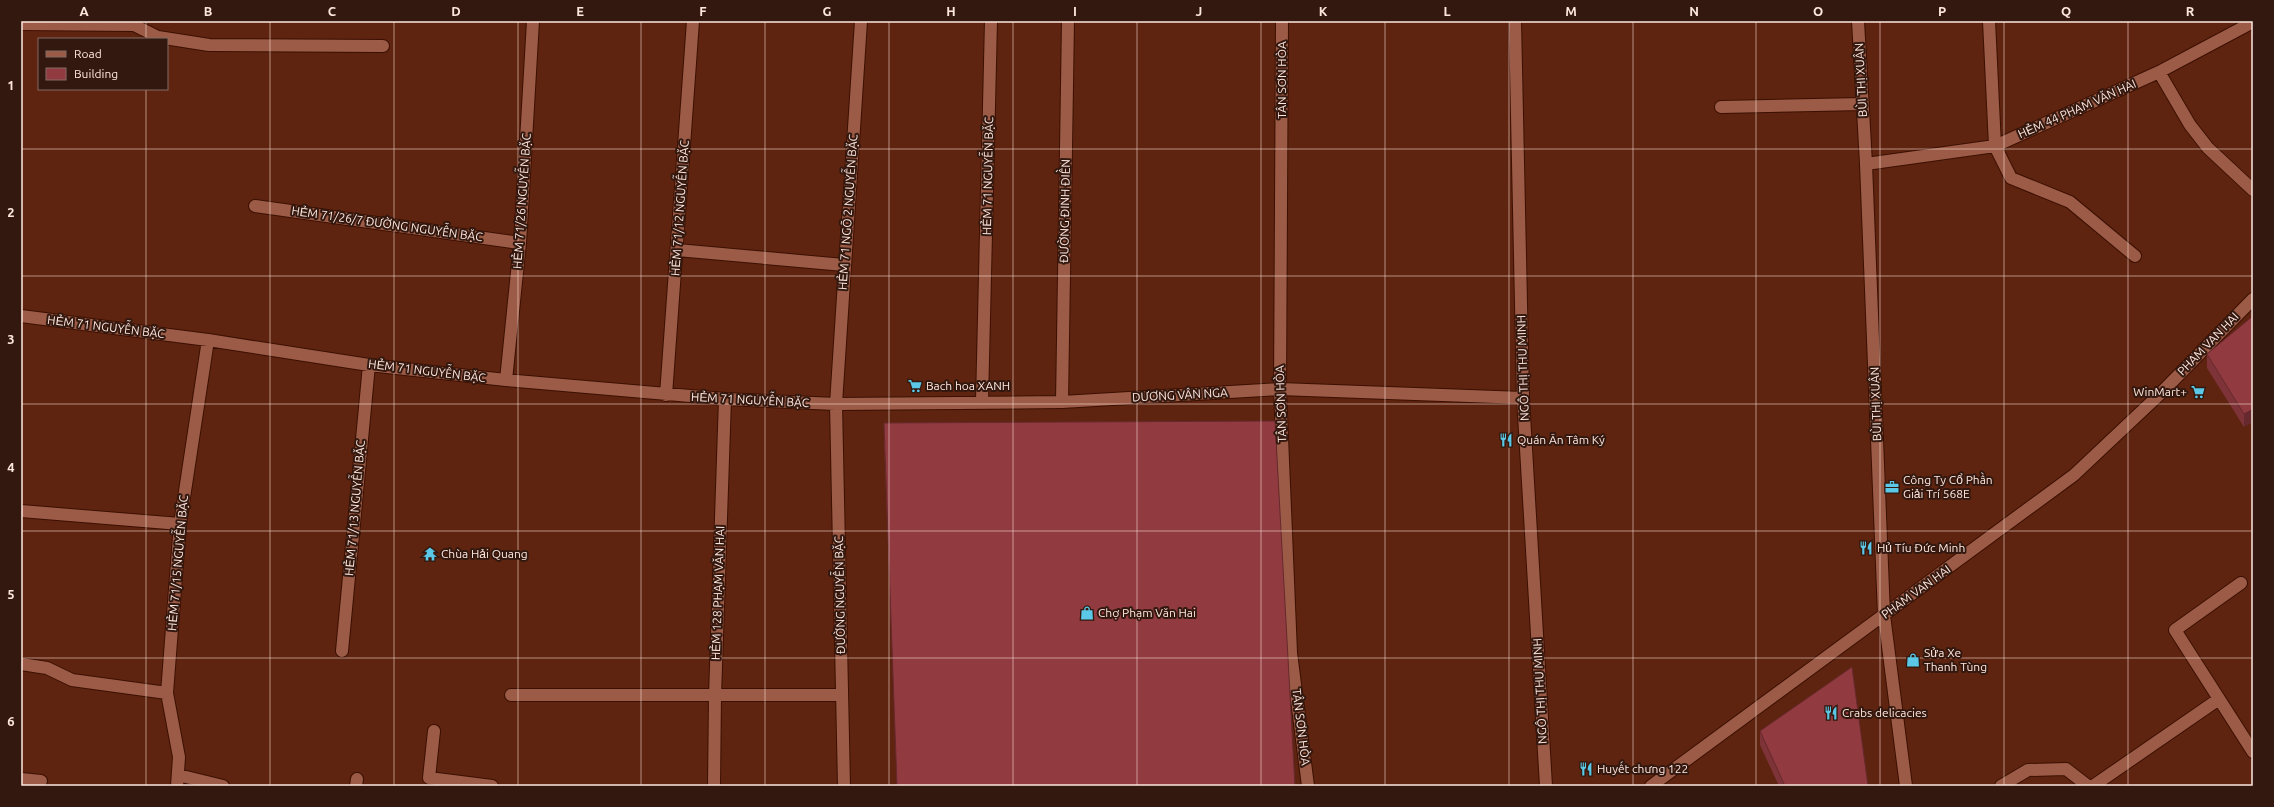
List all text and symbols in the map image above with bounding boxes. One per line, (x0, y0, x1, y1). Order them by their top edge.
text: A (79, 4, 89, 18)
text: B (204, 4, 213, 18)
text: C (328, 4, 337, 18)
text: D (451, 4, 461, 18)
text: E (576, 4, 584, 18)
text: F (699, 4, 707, 18)
text: G (823, 4, 832, 18)
text: H (946, 4, 956, 18)
text: I (1073, 4, 1077, 18)
text: J (1196, 4, 1202, 18)
text: K (1319, 4, 1328, 18)
text: L (1443, 4, 1451, 18)
text: M (1565, 4, 1577, 18)
text: N (1689, 4, 1699, 18)
text: O (1813, 4, 1823, 18)
text: P (1938, 4, 1946, 18)
text: Q (2061, 4, 2071, 18)
text: R (2186, 4, 2195, 18)
legend (38, 38, 168, 90)
street label: TÂN SƠN HÒA (1275, 41, 1288, 119)
street label: BÙI THỊ XUÂN (1852, 42, 1870, 118)
text: Road (74, 47, 102, 60)
text: Building (74, 67, 118, 80)
street label: HẺM 44 PHẠM VĂN HAI (2015, 76, 2138, 141)
text: 1 (7, 78, 15, 92)
street label: HẺM 71 NGUYỄN BẶC (978, 116, 996, 235)
street label: HẺM 71/26 NGUYỄN BẶC (508, 132, 534, 269)
street label: HẺM 71 NGÕ 2 NGUYỄN BẶC (834, 133, 860, 290)
street label: HẺM 71/12 NGUYỄN BẶC (666, 139, 692, 276)
street label: ĐƯỜNG ĐINH ĐIỀN (1054, 159, 1072, 263)
street label: HẺM 71/26/7 ĐƯỜNG NGUYỄN BẶC (290, 202, 484, 244)
text: 2 (7, 205, 15, 219)
street label: PHAM VAN HAI (2175, 310, 2241, 378)
street label: HẺM 71 NGUYỄN BẶC (46, 311, 166, 341)
street label: NGÔ THỊ THU MINH (1514, 315, 1532, 421)
text: 3 (7, 332, 15, 346)
street label: HẺM 71 NGUYỄN BẶC (367, 355, 487, 385)
street label: TÂN SƠN HÒA (1273, 365, 1288, 443)
street label: BÙI THỊ XUÂN (1868, 367, 1884, 441)
supermarket icon: Bach hoa XANH (907, 378, 923, 394)
place label: Bach hoa XANH (926, 379, 1010, 392)
supermarket icon: WinMart+ (2190, 384, 2206, 400)
street label: DƯƠNG VÂN NGA (1132, 385, 1228, 404)
place label: WinMart+ (2133, 385, 2187, 398)
street label: HẺM 71 NGUYỄN BẶC (691, 388, 810, 410)
restaurant icon: Quán Ăn Tâm Ký (1498, 432, 1514, 448)
place label: Quán Ăn Tâm Ký (1517, 433, 1605, 446)
street label: HẺM 71/13 NGUYỄN BẶC (340, 439, 368, 576)
text: 4 (7, 460, 15, 474)
place label: Công Ty Cổ Phần Giải Trí 568E (1903, 472, 1993, 500)
office icon: Công Ty Cổ Phần Giải Trí 568E (1884, 479, 1900, 495)
street label: HẺM 71/15 NGUYỄN BẶC (163, 494, 191, 631)
street label: HẺM 128 PHẠM VĂN HAI (708, 526, 727, 660)
street label: ĐƯỜNG NGUYỄN BẶC (830, 535, 848, 654)
restaurant icon: Hủ Tíu Đức Minh (1858, 540, 1874, 556)
place label: Hủ Tíu Đức Minh (1877, 541, 1965, 554)
temple icon: Chùa Hải Quang (422, 546, 438, 562)
place label: Chùa Hải Quang (441, 547, 528, 560)
street label: PHAM VAN HAI (1879, 562, 1953, 621)
text: 5 (7, 587, 15, 601)
shop icon: Chợ Phạm Văn Hai (1079, 605, 1095, 621)
place label: Chợ Phạm Văn Hai (1098, 606, 1196, 620)
street label: NGÔ THỊ THU MINH (1530, 638, 1550, 744)
place label: Sửa Xe Thanh Tùng (1924, 646, 1987, 673)
shop icon: Sửa Xe Thanh Tùng (1905, 652, 1921, 668)
street label: TÂN SƠN HÒA (1290, 688, 1313, 766)
restaurant icon: Crabs delicacies (1823, 705, 1839, 721)
place label: Crabs delicacies (1842, 706, 1927, 719)
text: 6 (7, 714, 15, 728)
restaurant icon: Huyết chưng 122 (1578, 761, 1594, 777)
place label: Huyết chưng 122 (1597, 761, 1688, 775)

